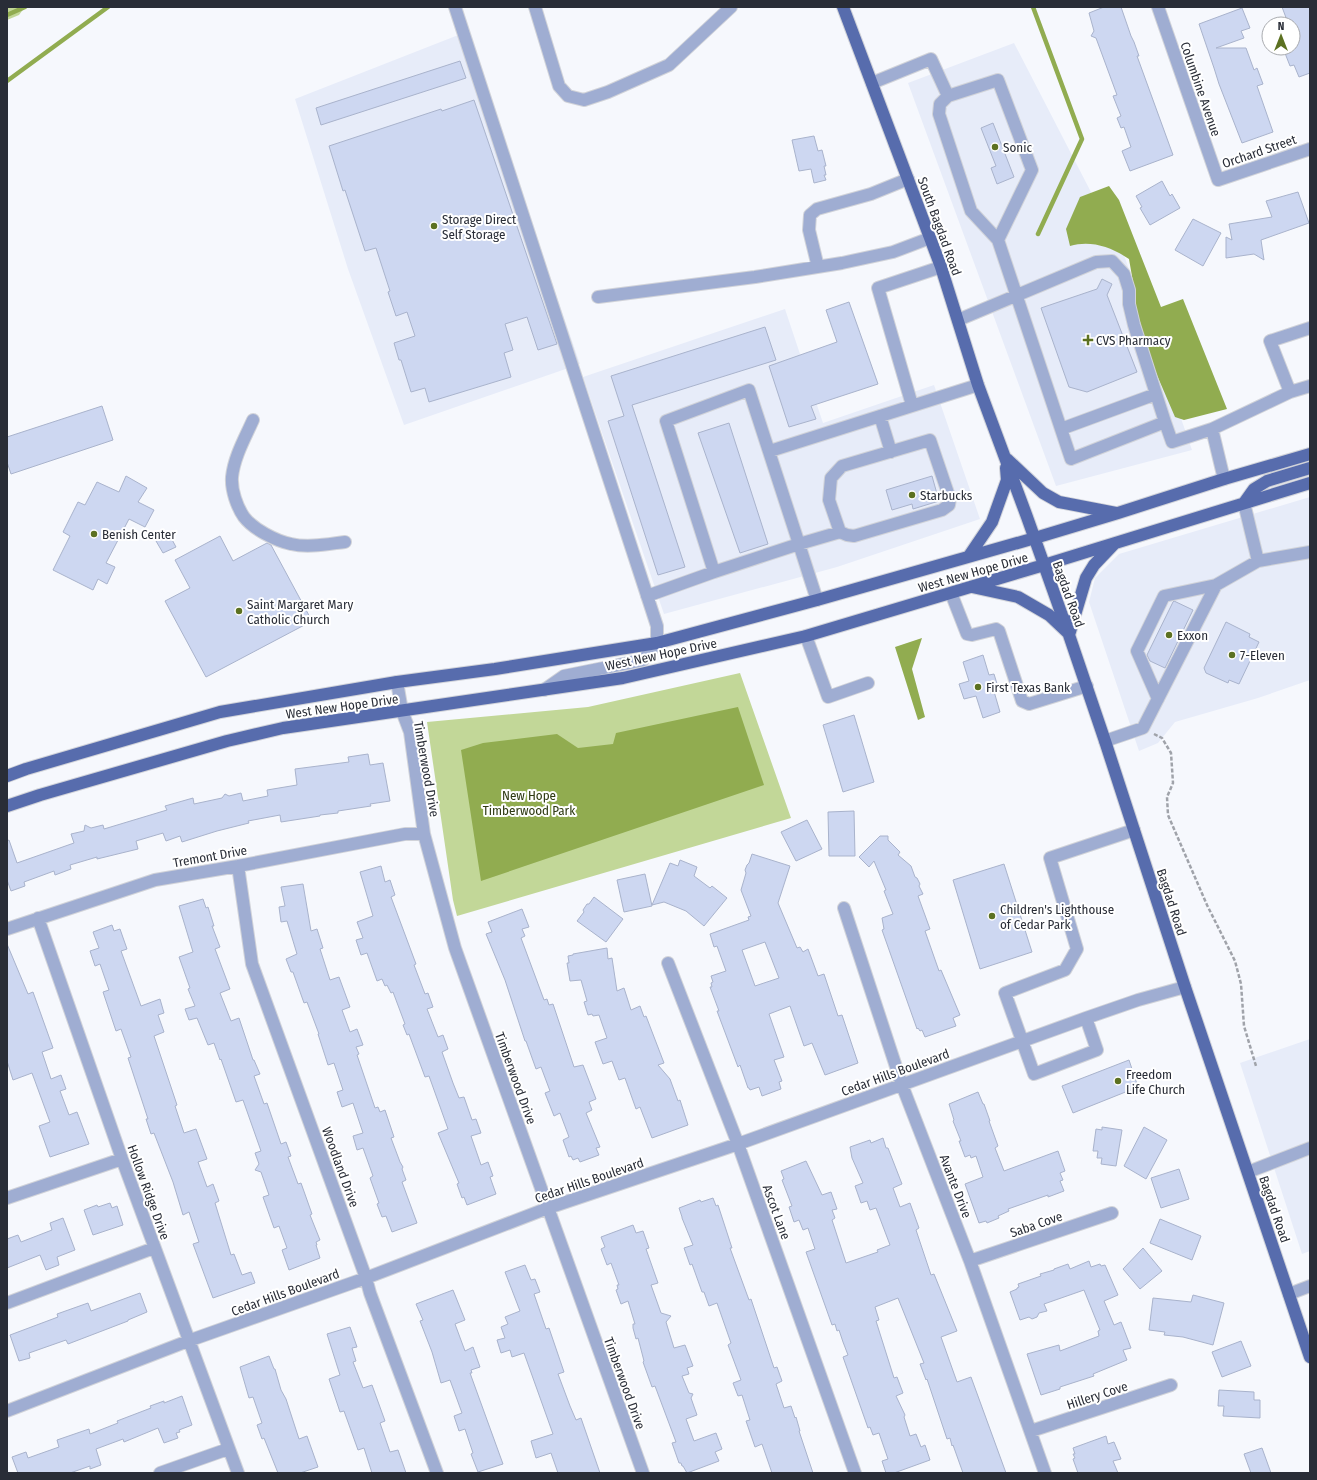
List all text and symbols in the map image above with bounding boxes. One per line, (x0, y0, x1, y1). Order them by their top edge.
north arrow (1261, 16, 1301, 56)
text: N (1278, 20, 1284, 33)
street label: Columbine Avenue (1177, 40, 1224, 138)
street label: Orchard Street (1220, 132, 1299, 171)
place label: Sonic (1003, 140, 1032, 155)
marker: Sonic (990, 142, 1000, 152)
street label: South Bagdad Road (915, 175, 964, 278)
place label: Storage Direct Self Storage (442, 212, 517, 242)
marker: Storage Direct Self Storage (429, 221, 439, 231)
place label: CVS Pharmacy (1096, 333, 1171, 348)
marker: CVS Pharmacy (1083, 335, 1093, 345)
place label: Starbucks (920, 488, 973, 503)
marker: Starbucks (907, 490, 917, 500)
place label: Benish Center (102, 527, 176, 542)
marker: Benish Center (89, 529, 99, 539)
street label: West New Hope Drive (917, 550, 1030, 595)
street label: Bagdad Road (1050, 559, 1087, 629)
place label: Saint Margaret Mary Catholic Church (247, 597, 354, 627)
marker: Saint Margaret Mary Catholic Church (234, 606, 244, 616)
place label: Exxon (1177, 628, 1208, 643)
marker: Exxon (1164, 630, 1174, 640)
street label: West New Hope Drive (604, 635, 718, 674)
place label: 7-Eleven (1240, 648, 1285, 663)
marker: 7-Eleven (1227, 650, 1237, 660)
place label: First Texas Bank (986, 680, 1071, 695)
marker: First Texas Bank (973, 682, 983, 692)
street label: West New Hope Drive (285, 691, 399, 722)
street label: Timberwood Drive (411, 720, 442, 818)
park label: New Hope Timberwood Park (483, 788, 576, 818)
street label: Tremont Drive (172, 843, 248, 870)
street label: Bagdad Road (1154, 867, 1189, 938)
place label: Children's Lighthouse of Cedar Park (1000, 902, 1114, 932)
marker: Children's Lighthouse of Cedar Park (987, 911, 997, 921)
street label: Timberwood Drive (492, 1030, 539, 1126)
street label: Cedar Hills Boulevard (839, 1046, 951, 1099)
place label: Freedom Life Church (1126, 1067, 1185, 1097)
marker: Freedom Life Church (1113, 1076, 1123, 1086)
street label: Woodland Drive (319, 1125, 362, 1209)
street label: Hollow Ridge Drive (124, 1143, 173, 1242)
street label: Avante Drive (937, 1152, 974, 1220)
street label: Cedar Hills Boulevard (533, 1155, 645, 1206)
street label: Bagdad Road (1256, 1174, 1293, 1244)
street label: Ascot Lane (760, 1183, 793, 1242)
street label: Saba Cove (1008, 1209, 1064, 1240)
street label: Cedar Hills Boulevard (229, 1266, 341, 1319)
street label: Timberwood Drive (601, 1335, 648, 1431)
street label: Hillery Cove (1065, 1379, 1129, 1412)

